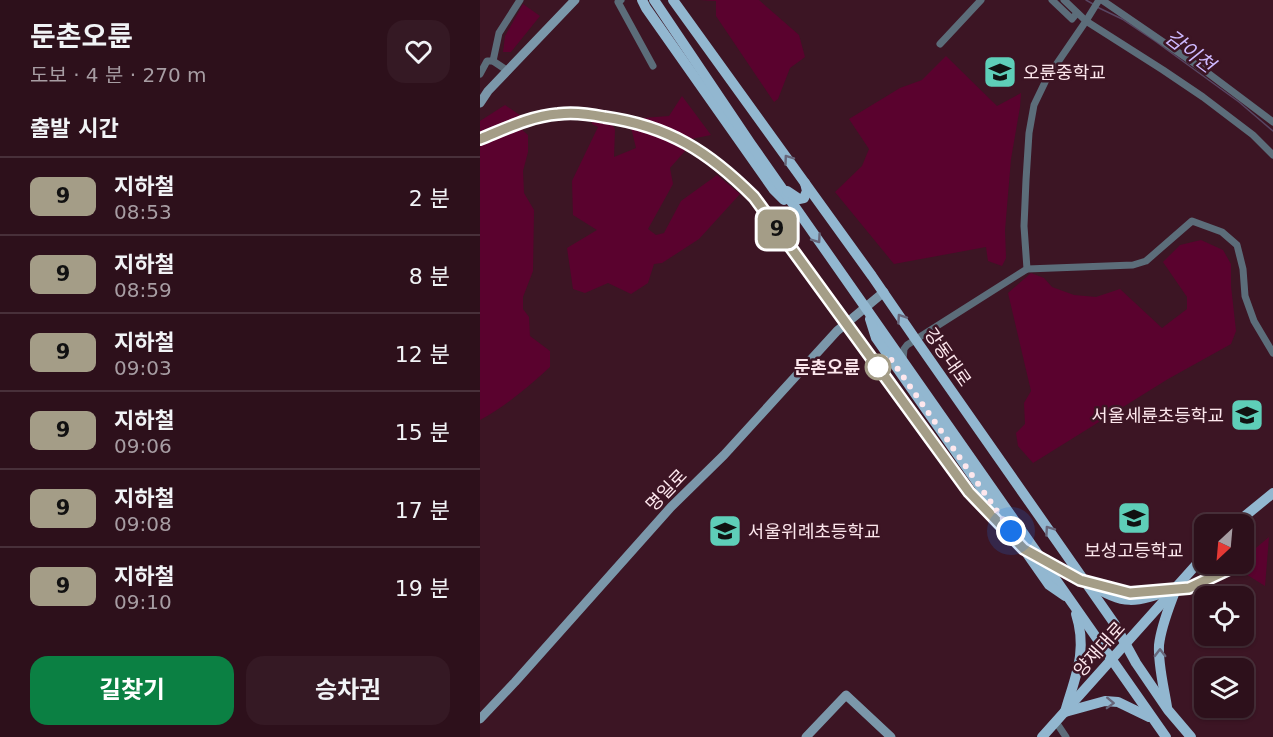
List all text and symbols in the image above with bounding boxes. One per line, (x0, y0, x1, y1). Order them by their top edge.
text: 둔촌오륜 (30, 20, 133, 53)
button: heart (387, 20, 450, 83)
water label: 감이천 (1161, 25, 1221, 79)
school or university icon: 오륜중학교 (982, 54, 1018, 90)
place label: 오륜중학교 (1023, 62, 1106, 83)
text: 도보 · 4 분 · 270 m (30, 63, 206, 87)
text: 출발 시간 (30, 116, 119, 141)
one-way arrow (784, 155, 795, 166)
text: 지하철 (114, 174, 175, 199)
text: 9 (56, 184, 70, 208)
text: 2 분 (409, 186, 450, 211)
text: 08:53 (114, 200, 172, 224)
line badge: 9 (758, 210, 796, 248)
text: 9 (770, 217, 784, 241)
one-way arrow (810, 232, 821, 243)
text: 지하철 (114, 252, 175, 277)
text: 9 (56, 262, 70, 286)
text: 8 분 (409, 264, 450, 289)
text: 08:59 (114, 278, 172, 302)
one-way arrow (897, 314, 908, 325)
street label: 강동대로 (920, 324, 976, 390)
text: 지하철 (114, 330, 175, 355)
text: 9 (56, 340, 70, 364)
text: 12 분 (395, 342, 450, 367)
marker: 둔촌오륜 (865, 354, 891, 380)
text: 09:03 (114, 356, 172, 380)
place label: 둔촌오륜 (794, 357, 860, 378)
school or university icon: 서울세륜초등학교 (1229, 397, 1265, 433)
place label: 서울세륜초등학교 (1092, 405, 1224, 426)
text: 지하철 (114, 408, 175, 433)
text: 9 (56, 418, 70, 442)
text: 15 분 (395, 420, 450, 445)
text: 09:06 (114, 434, 172, 458)
street label: 명일로 (641, 465, 691, 515)
text: 지하철 (114, 486, 175, 511)
text: 9 (56, 496, 70, 520)
text: 17 분 (395, 498, 450, 523)
school or university icon: 보성고등학교 (1116, 500, 1152, 536)
text: 09:08 (114, 512, 172, 536)
school or university icon: 서울위례초등학교 (707, 513, 743, 549)
north arrow (1194, 514, 1254, 574)
map controls (1194, 514, 1254, 718)
your location (996, 516, 1026, 546)
place label: 서울위례초등학교 (748, 521, 880, 542)
one-way arrow (1045, 525, 1056, 536)
place label: 보성고등학교 (1084, 540, 1184, 561)
text: 지하철 (114, 564, 175, 589)
text: 9 (56, 574, 70, 598)
text: 19 분 (395, 576, 450, 601)
button: locate (1194, 586, 1254, 646)
text: 09:10 (114, 590, 172, 614)
street label: 양재대로 (1069, 617, 1129, 681)
one-way arrow (1154, 648, 1166, 657)
button: 길찾기 (30, 656, 234, 725)
button: 승차권 (246, 656, 450, 725)
button: layers (1194, 658, 1254, 718)
one-way arrow (1106, 696, 1115, 709)

